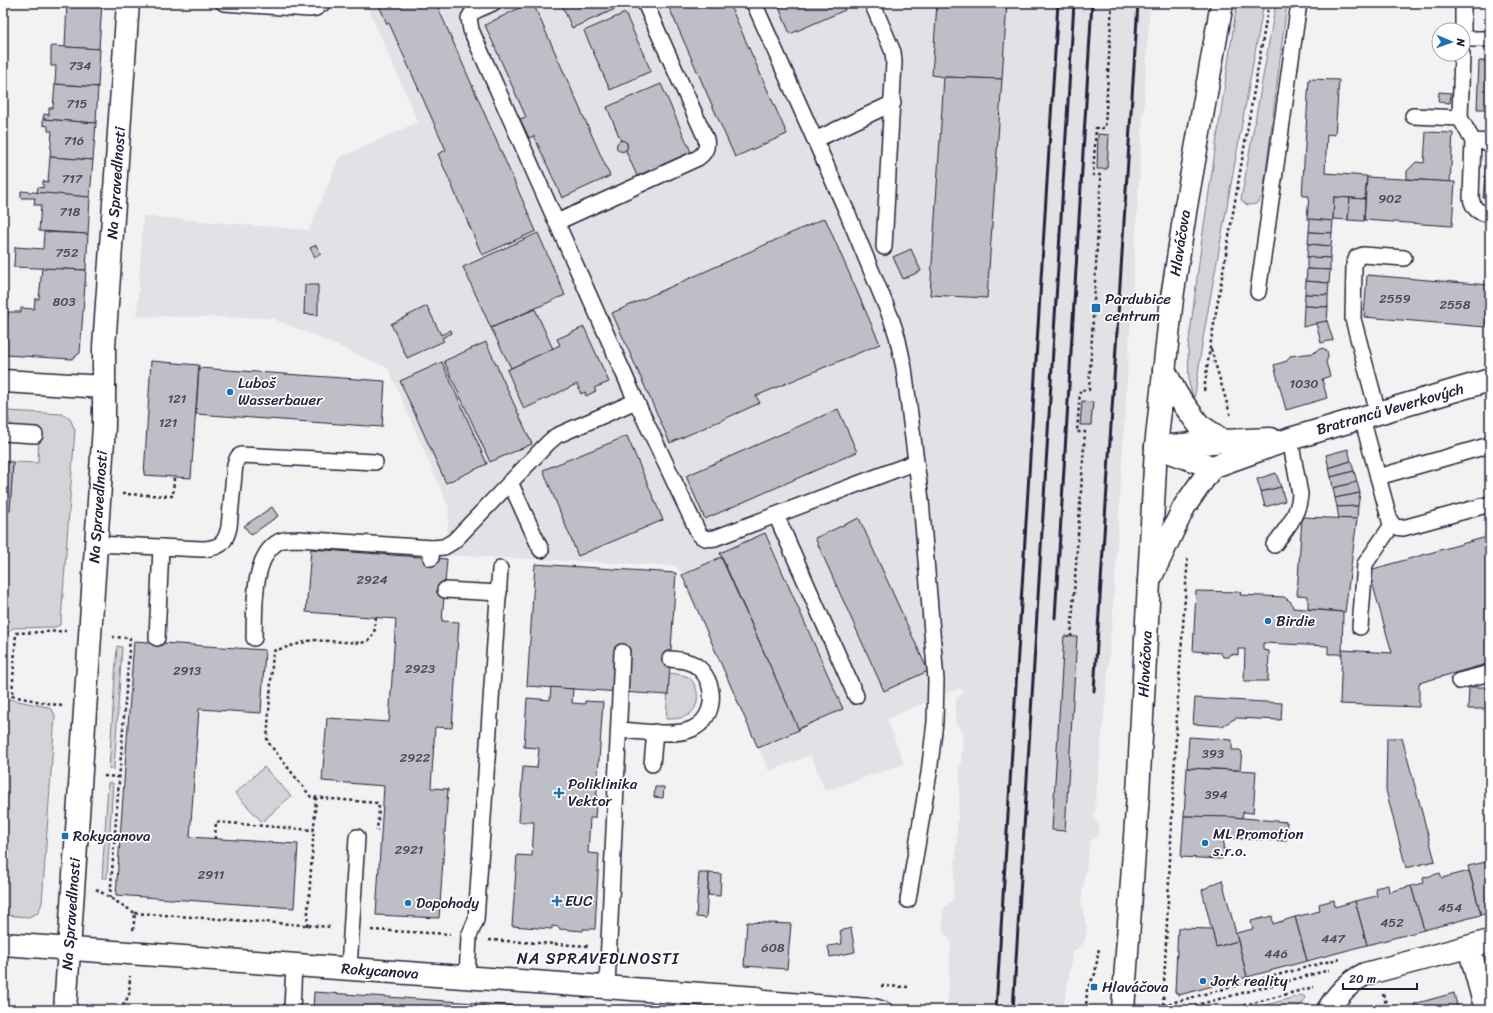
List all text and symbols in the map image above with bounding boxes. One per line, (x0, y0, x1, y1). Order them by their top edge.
north arrow (1431, 22, 1471, 62)
text: N (1451, 37, 1470, 47)
house number: 734 (69, 54, 91, 77)
house number: 715 (67, 92, 88, 115)
street label: Na Spravedlnosti (99, 125, 133, 240)
house number: 716 (64, 129, 84, 152)
house number: 717 (62, 167, 84, 190)
house number: 902 (1378, 187, 1402, 210)
house number: 718 (60, 200, 81, 223)
street label: Hlaváčova (1162, 208, 1198, 278)
house number: 752 (56, 241, 79, 264)
place label: Pardubice centrum (1105, 286, 1171, 329)
house number: 2559 (1379, 287, 1411, 310)
house number: 803 (52, 290, 76, 313)
house number: 2558 (1439, 293, 1471, 316)
marker: Pardubice centrum (1090, 302, 1102, 314)
place label: Luboš Wasserbauer (238, 370, 323, 413)
house number: 1030 (1289, 372, 1319, 395)
street label: Bratranců Veverkových (1313, 375, 1467, 442)
house number: 121 (168, 387, 187, 410)
marker: Luboš Wasserbauer (225, 387, 235, 397)
house number: 121 (159, 411, 178, 434)
street label: Na Spravedlnosti (81, 449, 115, 564)
house number: 2924 (356, 568, 388, 591)
place label: Birdie (1276, 608, 1315, 634)
marker: Birdie (1263, 616, 1273, 626)
street label: Hlaváčova (1130, 630, 1160, 698)
house number: 2923 (405, 657, 435, 680)
house number: 2913 (173, 659, 201, 682)
house number: 393 (1202, 742, 1224, 765)
house number: 2922 (400, 746, 431, 769)
place label: Poliklinika Vektor (568, 771, 638, 814)
house number: 394 (1204, 783, 1228, 806)
marker: Poliklinika Vektor (553, 787, 565, 799)
place label: ML Promotion s.r.o. (1212, 821, 1303, 864)
place label: Rokycanova (73, 823, 151, 849)
marker: Rokycanova (60, 831, 70, 841)
house number: 2921 (395, 838, 424, 861)
marker: ML Promotion s.r.o. (1200, 838, 1210, 848)
street label: Na Spravedlnosti (54, 856, 88, 971)
house number: 2911 (198, 863, 225, 886)
place label: EUC (565, 888, 593, 914)
place label: Dopohody (416, 890, 479, 916)
marker: EUC (552, 896, 562, 906)
house number: 454 (1438, 896, 1462, 919)
marker: Dopohody (403, 898, 413, 908)
house number: 452 (1380, 911, 1404, 934)
house number: 447 (1321, 927, 1346, 950)
house number: 608 (761, 936, 785, 959)
house number: 446 (1264, 942, 1288, 965)
district label: NA SPRAVEDLNOSTI (517, 944, 680, 973)
street label: Rokycanova (340, 955, 420, 987)
scale bar (1343, 965, 1417, 991)
place label: Jork reality (1210, 968, 1288, 994)
text: 20 m (1349, 968, 1376, 990)
place label: Hlaváčova (1102, 974, 1169, 1000)
marker: Jork reality (1198, 976, 1208, 986)
marker: Hlaváčova (1089, 982, 1099, 992)

